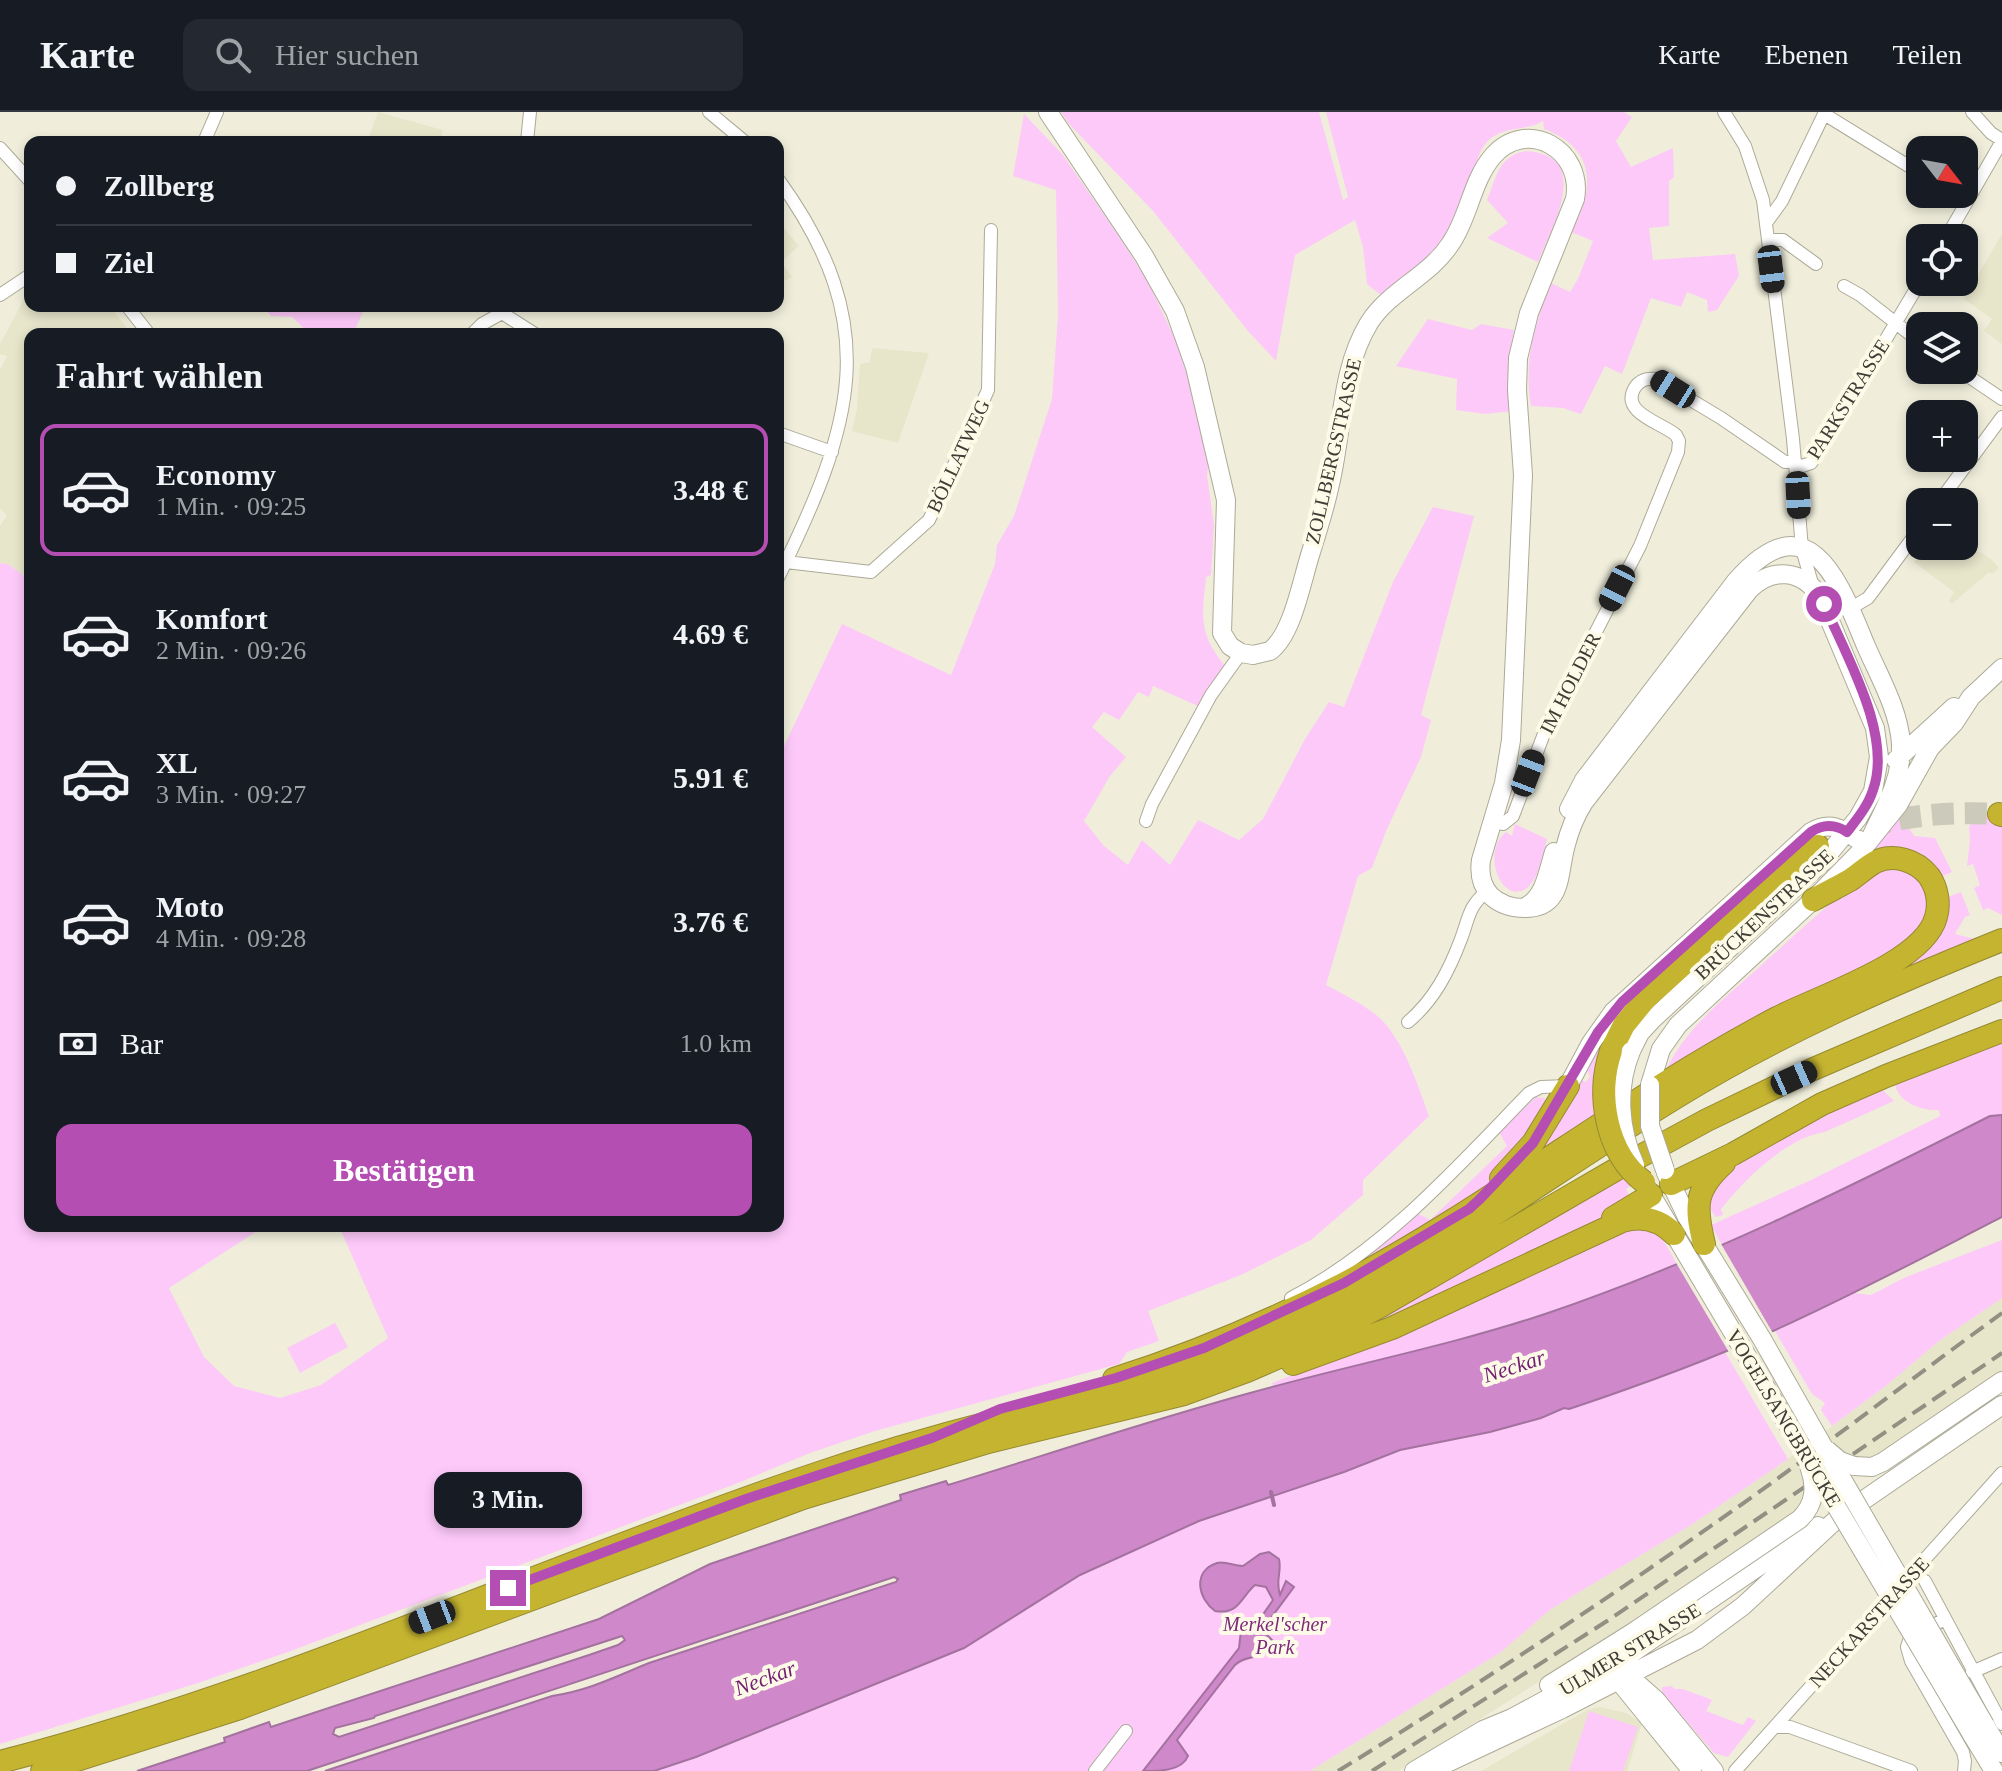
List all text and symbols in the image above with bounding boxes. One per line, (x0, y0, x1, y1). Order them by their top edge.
search box (183, 19, 743, 91)
icon: search (211, 33, 255, 77)
text: Karte (40, 34, 135, 76)
text: Hier suchen (275, 38, 419, 71)
text: Karte (1658, 39, 1720, 70)
text: Ebenen (1764, 39, 1848, 70)
text: Teilen (1892, 39, 1962, 70)
north arrow (1906, 136, 1978, 208)
map controls (1906, 136, 1978, 560)
text: Zollberg (104, 169, 214, 202)
button: locate (1906, 224, 1978, 296)
car (1756, 244, 1786, 294)
text: Ziel (104, 246, 154, 279)
button: layers (1906, 312, 1978, 384)
street label: PARKSTRASSE (1802, 335, 1894, 463)
text: Fahrt wählen (56, 356, 263, 396)
street label: ZOLLBERGSTRASSE (1301, 356, 1365, 546)
car (1646, 366, 1700, 412)
street label: BÖLLATWEG (922, 396, 994, 516)
button: + (1906, 400, 1978, 472)
icon: car (60, 454, 132, 526)
text: Economy (156, 458, 276, 491)
car (1785, 470, 1811, 520)
text: 3.48 € (673, 473, 748, 506)
button: − (1906, 488, 1978, 560)
text: 1 Min. · 09:25 (156, 492, 306, 521)
car (1595, 561, 1639, 615)
route start (1806, 586, 1842, 622)
icon: car (60, 598, 132, 670)
text: Komfort (156, 602, 268, 635)
text: 4.69 € (673, 617, 748, 650)
street label: IM HOLDER (1535, 628, 1605, 737)
text: 2 Min. · 09:26 (156, 636, 306, 665)
icon: car (60, 742, 132, 814)
text: XL (156, 746, 198, 779)
car (1508, 746, 1548, 800)
text: 5.91 € (673, 761, 748, 794)
text: 3 Min. · 09:27 (156, 780, 306, 809)
street label: BRÜCKENSTRASSE (1690, 844, 1838, 984)
icon: car (60, 886, 132, 958)
text: Moto (156, 890, 224, 923)
text: 3.76 € (673, 905, 748, 938)
text: 4 Min. · 09:28 (156, 924, 306, 953)
icon: cash (56, 1022, 100, 1066)
text: Bar (120, 1027, 163, 1060)
text: 1.0 km (680, 1029, 752, 1058)
car (1767, 1057, 1821, 1099)
button: Bestätigen (56, 1124, 752, 1216)
street label: VOGELSANGBRÜCKE (1722, 1325, 1846, 1511)
water label: Neckar (1479, 1344, 1548, 1388)
callout: 3 Min. (434, 1472, 582, 1528)
text: 3 Min. (472, 1485, 544, 1514)
street label: NECKARSTRASSE (1805, 1552, 1933, 1692)
route end (490, 1570, 526, 1606)
car (405, 1597, 459, 1637)
street label: ULMER STRASSE (1556, 1598, 1704, 1700)
park label: Merkel'scher Park (1222, 1613, 1327, 1658)
water label: Neckar (730, 1655, 800, 1701)

